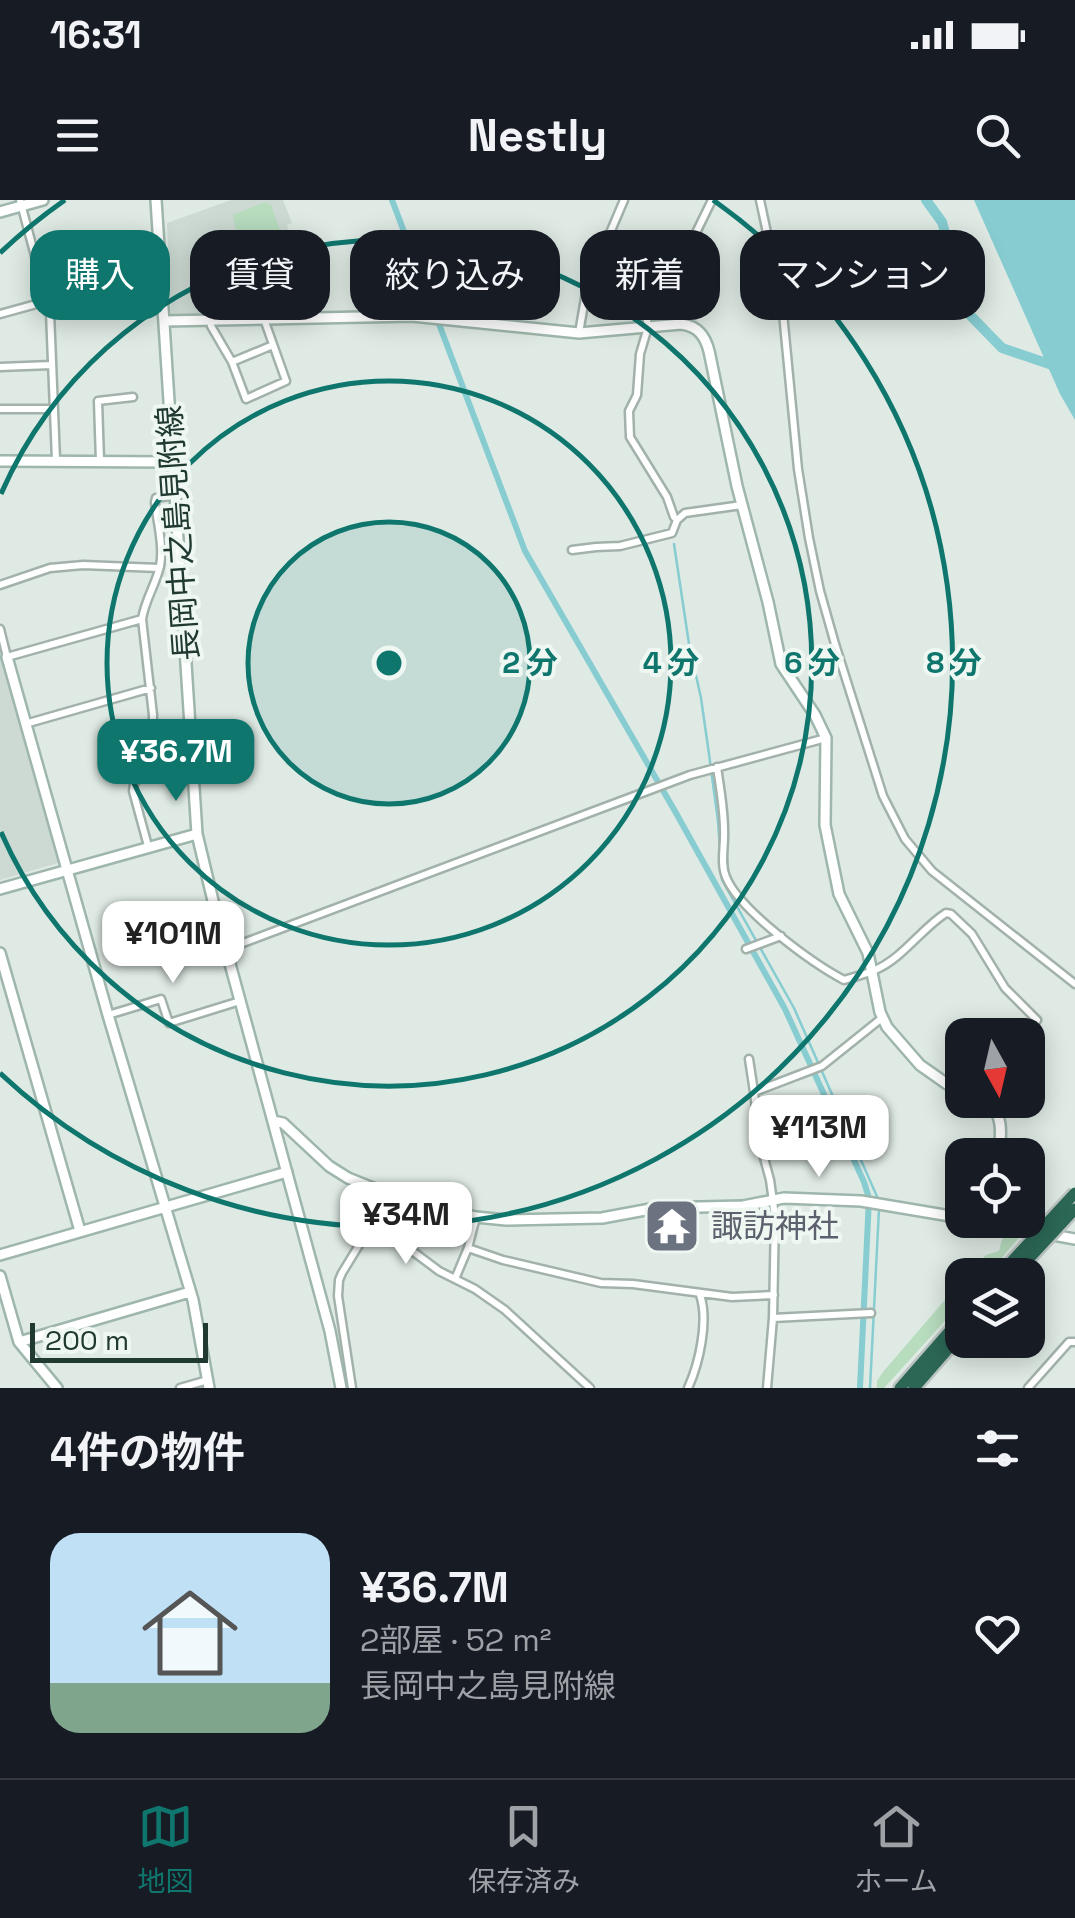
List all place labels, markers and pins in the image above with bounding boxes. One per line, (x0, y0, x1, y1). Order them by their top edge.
centre of rings (371, 645, 407, 681)
pin: ¥36.7M (95, 719, 257, 804)
pin: ¥101M (103, 901, 243, 986)
pin: ¥113M (749, 1095, 889, 1180)
pin: ¥34M (347, 1182, 465, 1267)
temple icon: 諏訪神社 (642, 1196, 702, 1256)
place label: 諏訪神社 (711, 1206, 839, 1246)

